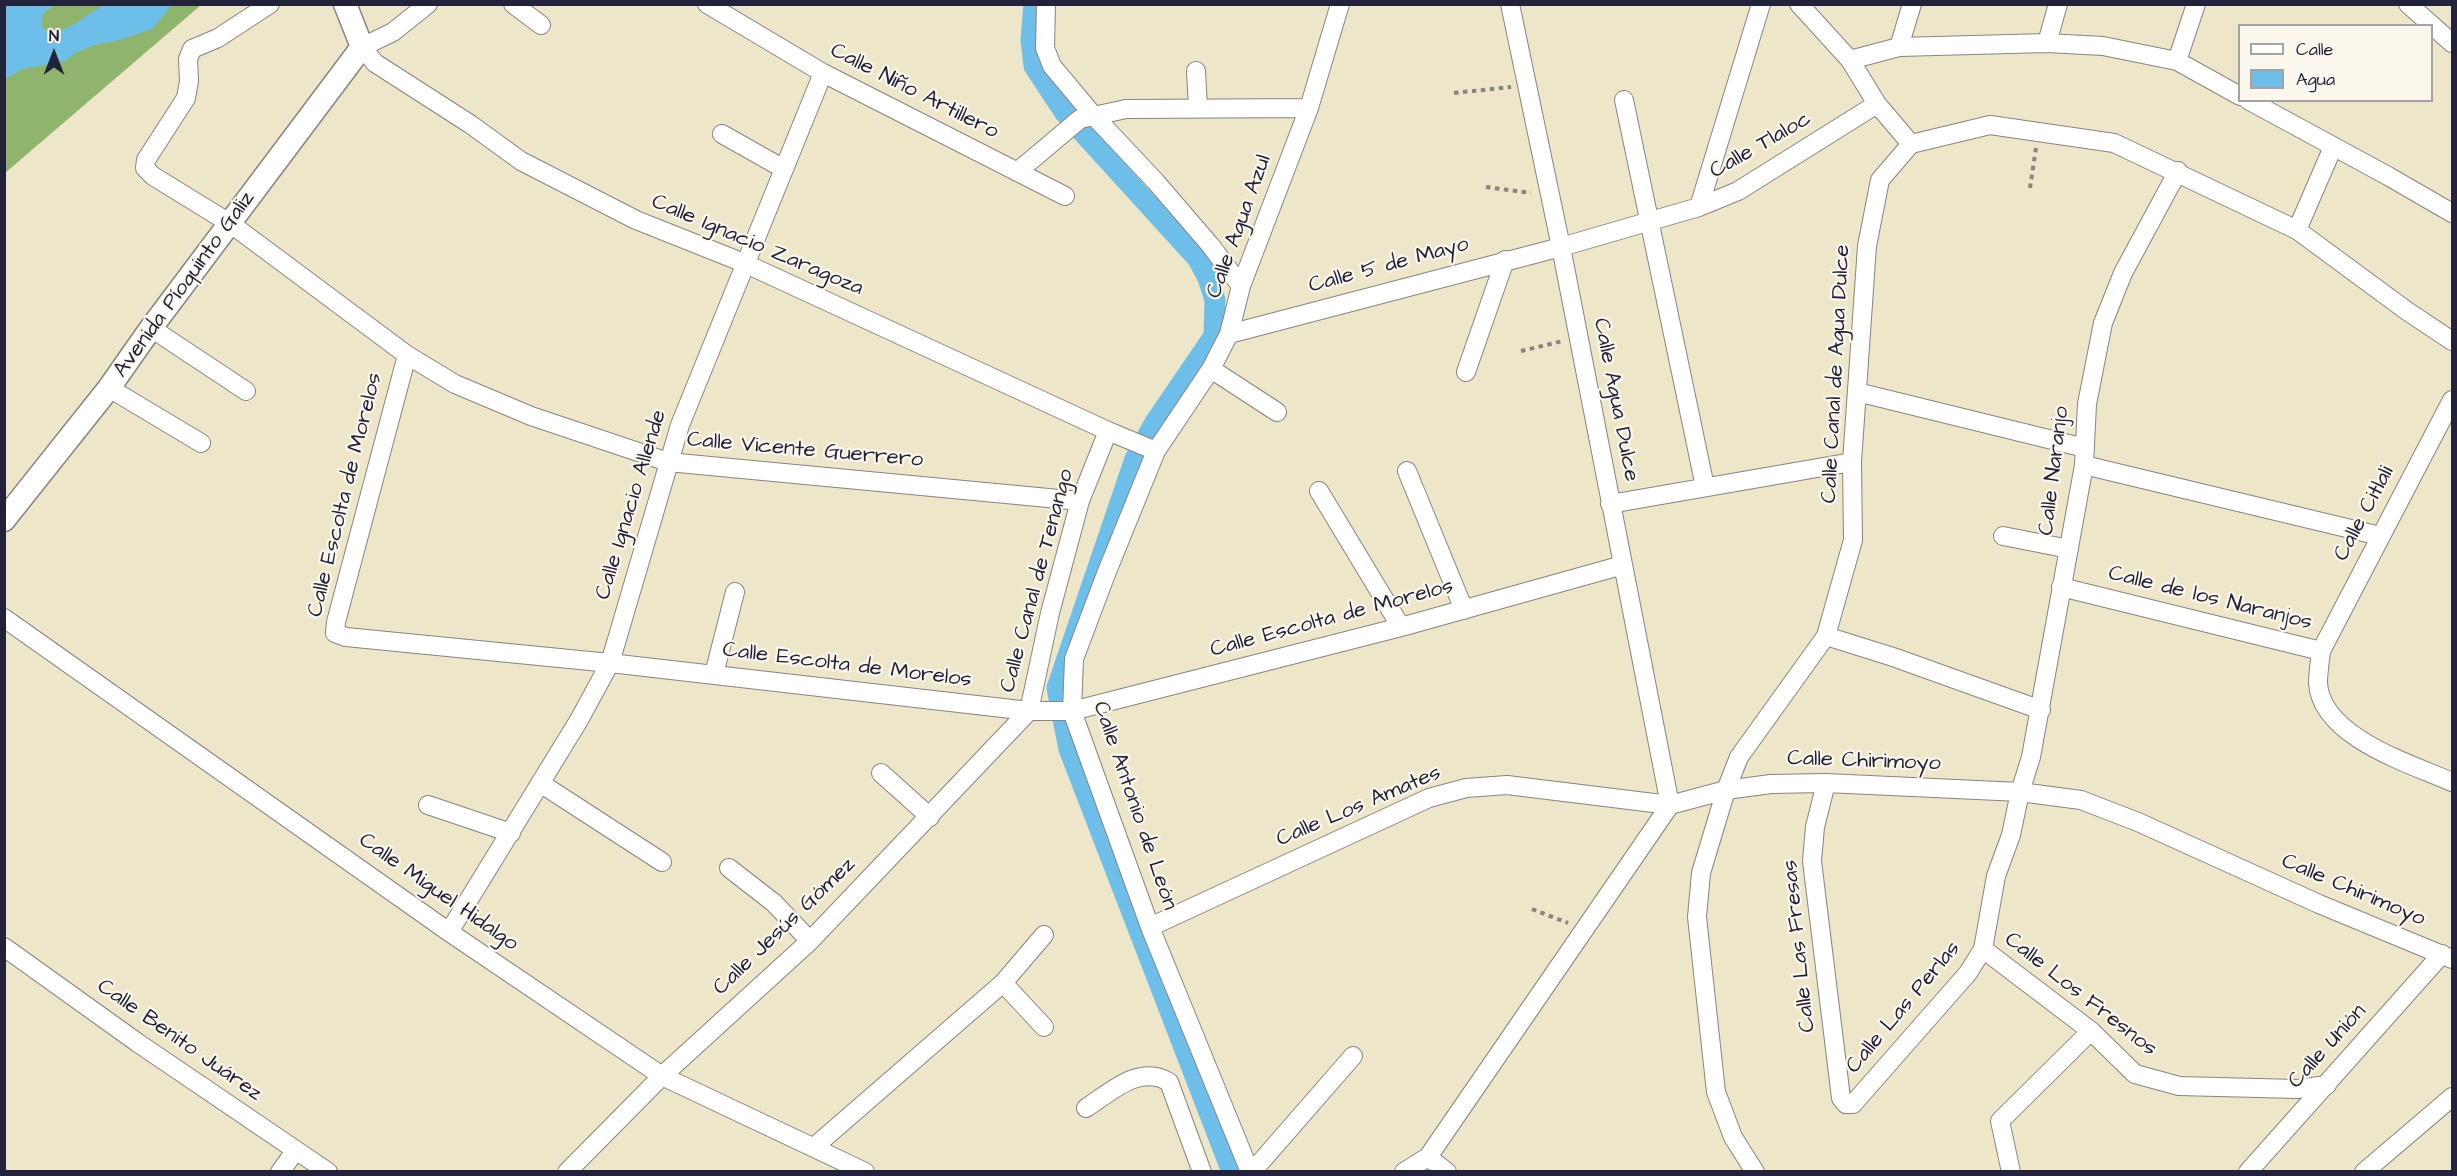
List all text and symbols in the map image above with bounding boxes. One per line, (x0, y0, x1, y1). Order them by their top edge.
north arrow (24, 24, 84, 84)
legend (2238, 24, 2433, 102)
text: N (49, 25, 59, 47)
text: Calle (2296, 37, 2333, 62)
street label: Calle Niño Artillero (825, 38, 1003, 146)
text: Agua (2296, 67, 2335, 92)
street label: Calle Tlaloc (1706, 106, 1816, 186)
street label: Calle Agua Azul (1202, 152, 1278, 302)
street label: Avenida Píoquinto Galiz (109, 187, 261, 383)
street label: Calle Ignacio Zaragoza (647, 189, 867, 303)
street label: Calle 5 de Mayo (1306, 232, 1472, 300)
street label: Calle Canal de Agua Dulce (1817, 244, 1857, 504)
street label: Calle Agua Dulce (1586, 316, 1644, 484)
street label: Calle Escolta de Morelos (303, 370, 389, 620)
street label: Calle Naranjo (2034, 405, 2076, 537)
street label: Calle Ignacio Allende (591, 407, 673, 603)
street label: Calle Vicente Guerrero (686, 428, 924, 474)
street label: Calle Citlali (2329, 462, 2401, 566)
street label: Calle Canal de Tenango (995, 466, 1081, 696)
street label: Calle de los Naranjos (2106, 561, 2314, 637)
street label: Calle Escolta de Morelos (1208, 574, 1456, 664)
street label: Calle Escolta de Morelos (721, 638, 973, 694)
street label: Calle Antonio de León (1086, 698, 1182, 914)
street label: Calle Chirimoyo (1787, 746, 1941, 778)
street label: Calle Los Amates (1273, 760, 1445, 854)
street label: Calle Miguel Hidalgo (353, 828, 523, 958)
street label: Calle Chirimoyo (2277, 849, 2429, 933)
street label: Calle Jesús Gómez (708, 852, 862, 1002)
street label: Calle Las Fresas (1778, 858, 1822, 1034)
street label: Calle Los Fresnos (1998, 927, 2162, 1063)
street label: Calle Las Perlas (1841, 937, 1967, 1079)
street label: Calle Benito Juárez (91, 974, 267, 1108)
street label: Calle Unión (2283, 999, 2373, 1095)

